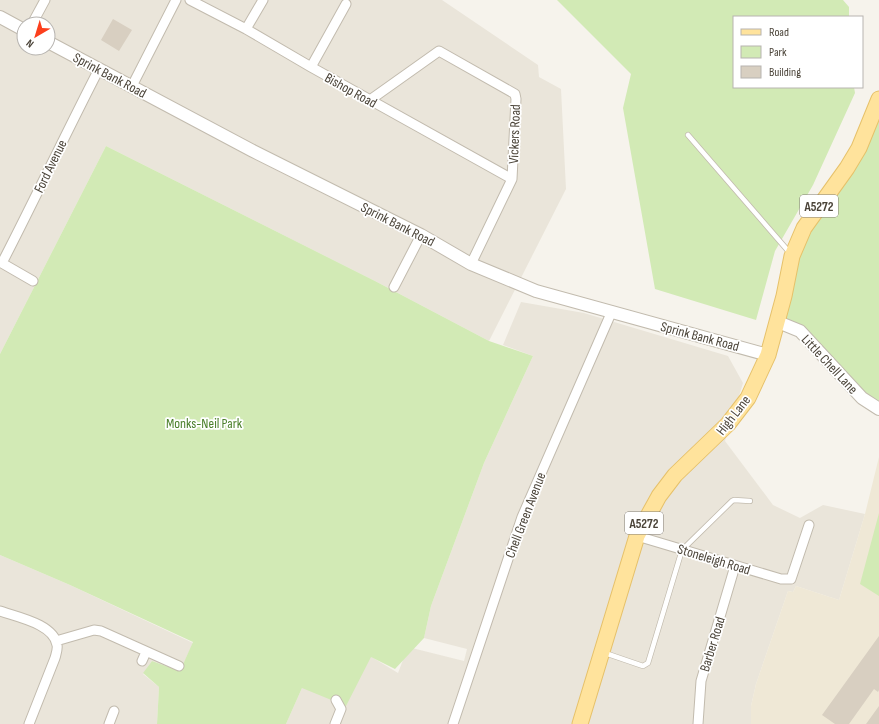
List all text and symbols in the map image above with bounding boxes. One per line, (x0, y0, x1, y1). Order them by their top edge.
north arrow (16, 16, 56, 56)
legend (733, 16, 863, 88)
text: Road (769, 25, 789, 40)
text: N (24, 36, 36, 50)
text: Park (769, 45, 787, 60)
street label: Sprink Bank Road (70, 49, 149, 102)
text: Building (769, 65, 801, 80)
street label: Bishop Road (322, 69, 380, 112)
street label: Vickers Road (505, 104, 524, 164)
street label: Ford Avenue (30, 137, 71, 196)
road number: A5272 (800, 195, 838, 217)
street label: Sprink Bank Road (358, 199, 438, 250)
street label: Sprink Bank Road (659, 318, 741, 355)
street label: Little Chell Lane (798, 331, 861, 397)
street label: High Lane (713, 392, 754, 439)
park label: Monks-Neil Park (166, 415, 243, 432)
street label: Chell Green Avenue (501, 470, 550, 560)
road number: A5272 (625, 512, 663, 534)
street label: Stoneleigh Road (675, 540, 753, 579)
street label: Barber Road (696, 614, 729, 674)

